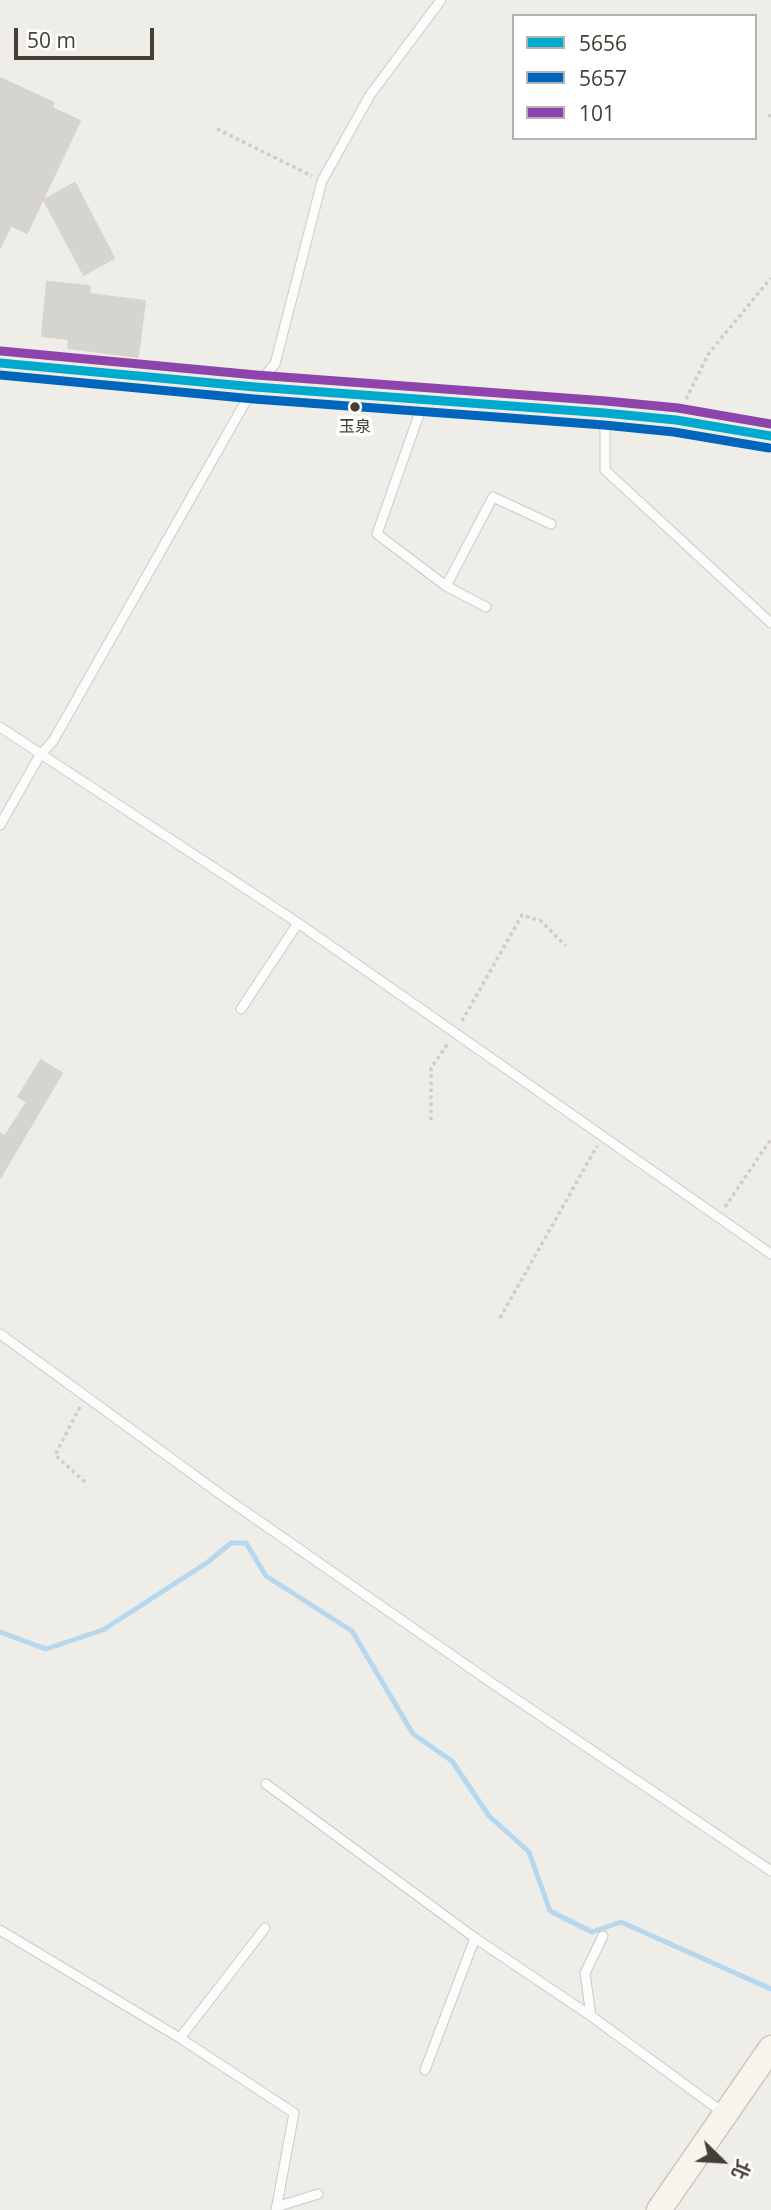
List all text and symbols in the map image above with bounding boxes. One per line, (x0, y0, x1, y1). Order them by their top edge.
scale bar (18, 14, 158, 58)
legend (512, 14, 757, 140)
text: 50 m (27, 26, 76, 54)
text: 5656 (579, 29, 627, 57)
text: 5657 (579, 64, 627, 92)
text: 101 (579, 99, 615, 127)
marker: 玉泉 (348, 400, 362, 414)
place label: 玉泉 (339, 417, 371, 437)
north arrow (687, 2126, 757, 2196)
text: 北 (725, 2156, 757, 2184)

